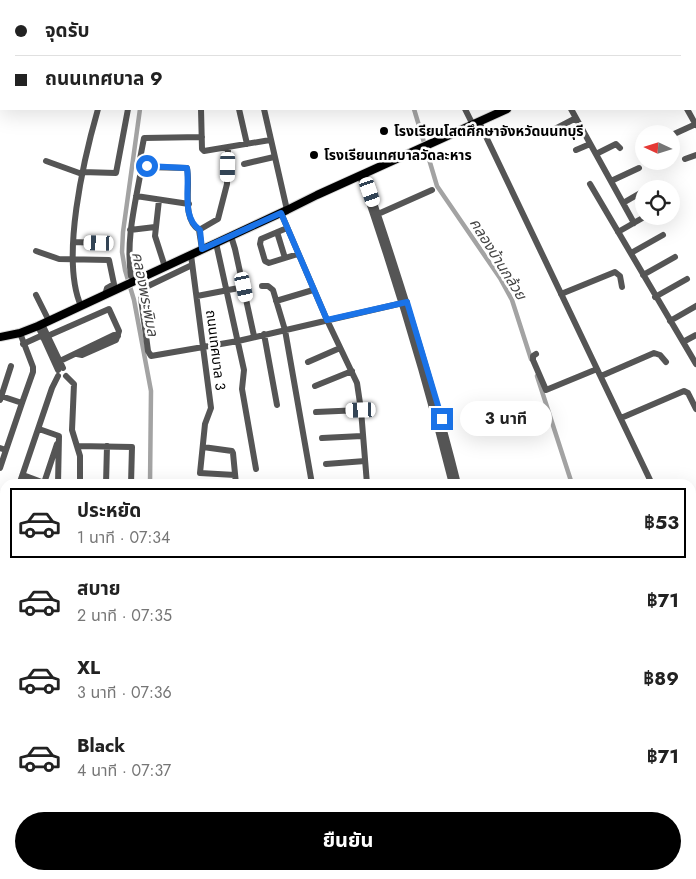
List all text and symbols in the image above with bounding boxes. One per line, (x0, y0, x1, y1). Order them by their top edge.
text: จุดรับ (45, 17, 90, 44)
text: ถนนเทศบาล 9 (45, 65, 163, 92)
place label: โรงเรียนโสตศึกษาจังหวัดนนทบุรี (394, 121, 584, 141)
marker: โรงเรียนโสตศึกษาจังหวัดนนทบุรี (378, 125, 390, 137)
north arrow (635, 125, 680, 170)
map controls (635, 125, 680, 225)
place label: โรงเรียนเทศบาลวัดละหาร (324, 145, 472, 165)
marker: โรงเรียนเทศบาลวัดละหาร (308, 149, 320, 161)
car (220, 152, 235, 182)
route start (136, 155, 158, 177)
car (358, 175, 381, 209)
button: locate (635, 180, 680, 225)
water label: คลองบ้านกล้วย (464, 214, 532, 305)
car (83, 235, 114, 251)
water label: คลองพระพิมล (126, 250, 164, 338)
car (233, 271, 254, 303)
street label: ถนนเทศบาล 3 (201, 309, 231, 392)
car (345, 402, 376, 418)
callout: 3 นาที (460, 402, 552, 436)
text: 3 นาที (485, 407, 527, 430)
route end (431, 408, 453, 430)
text: ประหยัด (77, 497, 141, 524)
icon: car (17, 501, 62, 546)
text: ฿53 (644, 509, 679, 536)
text: 1 นาที · 07:34 (77, 526, 170, 549)
text: สบาย (77, 575, 121, 602)
icon: car (17, 579, 62, 624)
text: ฿71 (647, 587, 679, 614)
text: 2 นาที · 07:35 (77, 604, 172, 627)
text: XL (77, 654, 100, 681)
icon: car (17, 657, 62, 702)
text: ฿89 (643, 665, 679, 692)
text: 3 นาที · 07:36 (77, 681, 172, 704)
text: Black (77, 732, 125, 759)
icon: car (17, 735, 62, 780)
text: ฿71 (647, 743, 679, 770)
text: 4 นาที · 07:37 (77, 759, 171, 782)
button: ยืนยัน (15, 812, 681, 870)

